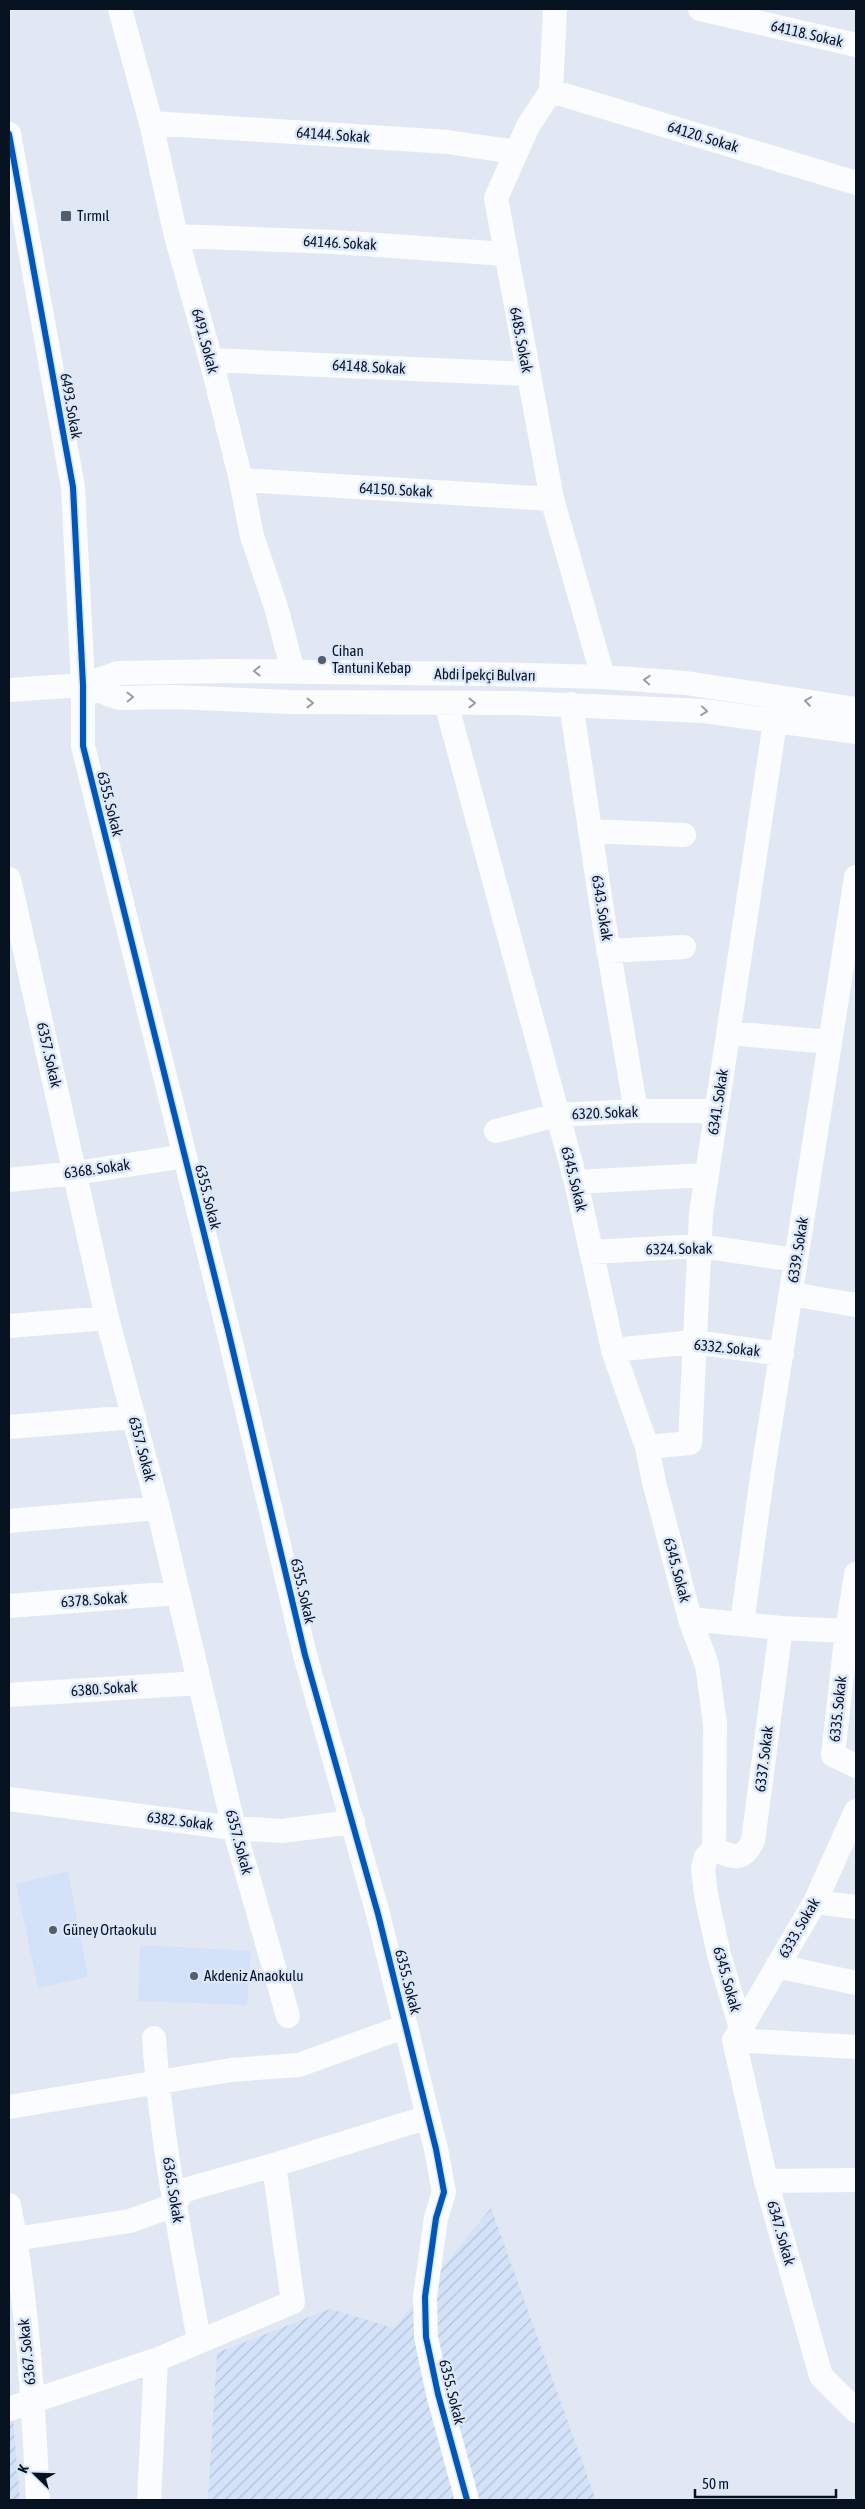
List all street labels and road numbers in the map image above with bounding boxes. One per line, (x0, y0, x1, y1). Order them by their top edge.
street label: 64118. Sokak (769, 17, 845, 50)
street label: 64120. Sokak (666, 118, 741, 156)
street label: 64144. Sokak (296, 123, 371, 146)
street label: 64146. Sokak (303, 232, 378, 253)
street label: 6485. Sokak (507, 306, 536, 375)
street label: 6491. Sokak (189, 307, 222, 376)
street label: 64148. Sokak (332, 356, 407, 377)
street label: 6493. Sokak (57, 372, 86, 441)
street label: 64150. Sokak (359, 479, 434, 500)
street label: Abdi İpekçi Bulvarı (434, 665, 536, 684)
street label: 6355. Sokak (94, 770, 127, 839)
street label: 6343. Sokak (589, 874, 616, 942)
street label: 6357. Sokak (34, 1021, 65, 1090)
street label: 6341. Sokak (704, 1067, 731, 1136)
street label: 6320. Sokak (571, 1103, 639, 1122)
street label: 6345. Sokak (558, 1145, 591, 1214)
street label: 6368. Sokak (63, 1155, 131, 1182)
street label: 6355. Sokak (192, 1163, 225, 1232)
street label: 6339. Sokak (784, 1215, 811, 1284)
street label: 6324. Sokak (646, 1239, 713, 1258)
street label: 6332. Sokak (693, 1336, 761, 1359)
street label: 6357. Sokak (126, 1415, 159, 1484)
street label: 6345. Sokak (661, 1536, 694, 1605)
street label: 6355. Sokak (288, 1557, 319, 1626)
street label: 6378. Sokak (60, 1589, 128, 1610)
street label: 6335. Sokak (826, 1675, 849, 1743)
street label: 6380. Sokak (70, 1678, 138, 1699)
street label: 6337. Sokak (751, 1725, 776, 1793)
street label: 6382. Sokak (146, 1808, 214, 1833)
street label: 6357. Sokak (223, 1808, 256, 1877)
street label: 6333. Sokak (775, 1894, 823, 1961)
street label: 6345. Sokak (710, 1945, 745, 2014)
street label: 6355. Sokak (392, 1948, 425, 2017)
street label: 6365. Sokak (160, 2156, 187, 2224)
street label: 6347. Sokak (764, 2199, 799, 2268)
street label: 6367. Sokak (15, 2318, 38, 2386)
street label: 6355. Sokak (436, 2358, 469, 2427)

